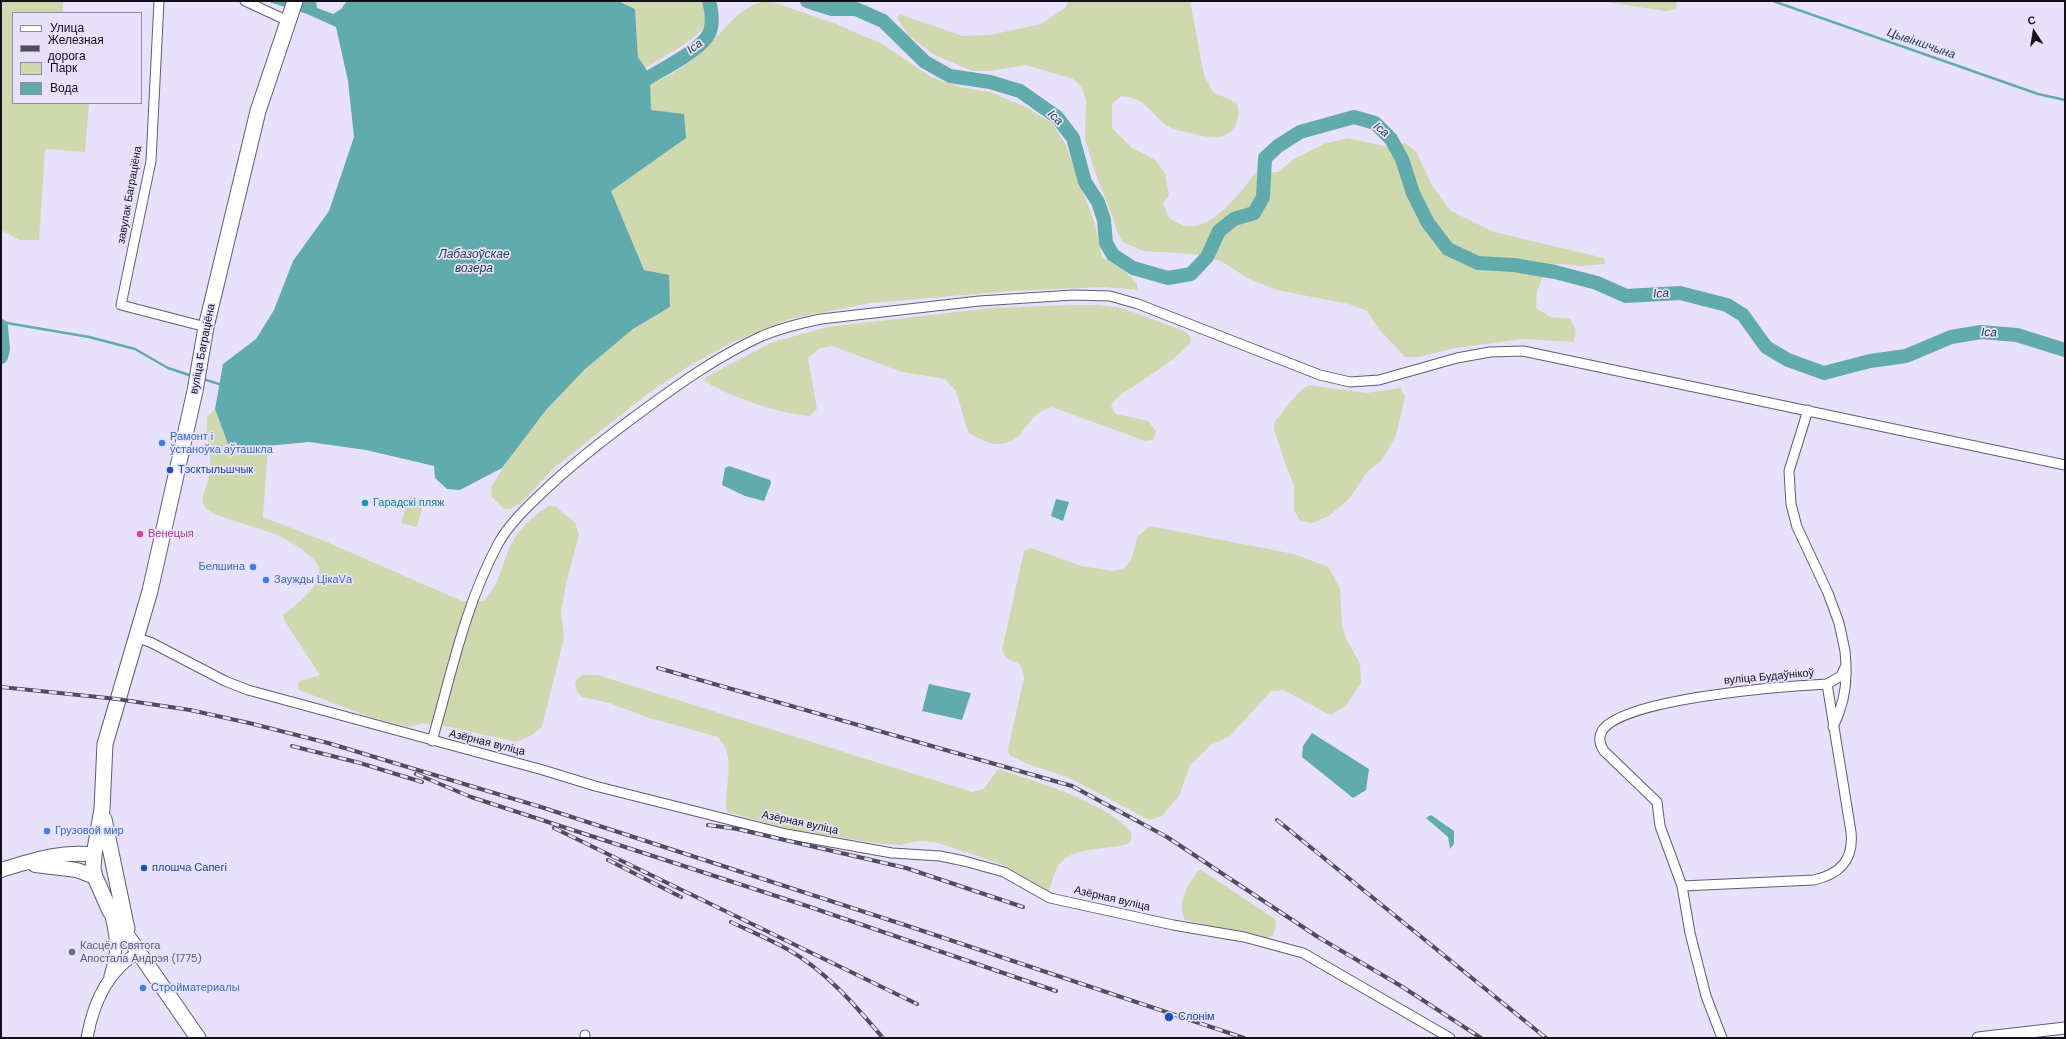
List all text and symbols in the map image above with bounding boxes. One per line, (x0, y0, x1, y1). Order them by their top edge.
legend (12, 12, 142, 104)
north arrow (2014, 12, 2054, 52)
text: С (2026, 13, 2037, 28)
text: Улица (50, 20, 84, 36)
water label: Цывіншчына (1885, 26, 1957, 62)
text: Железная дорога (48, 32, 104, 64)
water label: Іса (684, 36, 706, 58)
text: Парк (50, 60, 77, 76)
text: Вода (50, 80, 78, 96)
water label: Іса (1044, 107, 1066, 129)
water label: Іса (1370, 119, 1392, 141)
street label: завулак Баграціёна (115, 145, 145, 245)
water label: Лабазоўскае возера (438, 248, 510, 276)
water label: Іса (1653, 286, 1669, 302)
street label: вуліца Баграціёна (188, 303, 218, 395)
water label: Іса (1981, 326, 1997, 340)
place label: Рамонт і ўстаноўка аўташкла (170, 430, 273, 456)
marker: Рамонт і ўстаноўка аўташкла (157, 438, 167, 448)
place label: Тэсктыльшчык (178, 463, 253, 477)
marker: Тэсктыльшчык (165, 465, 175, 475)
place label: Гарадскі пляж (373, 496, 444, 510)
marker: Гарадскі пляж (360, 498, 370, 508)
place label: Венецыя (148, 527, 194, 541)
marker: Венецыя (135, 529, 145, 539)
place label: Белшина (198, 560, 245, 574)
marker: Белшина (248, 562, 258, 572)
place label: Заужды ЦікаVа (274, 573, 352, 587)
marker: Заужды ЦікаVа (261, 575, 271, 585)
street label: вуліца Будаўнікоў (1723, 666, 1815, 688)
street label: Азёрная вуліца (448, 727, 526, 759)
street label: Азёрная вуліца (761, 808, 839, 838)
place label: Грузовой мир (55, 824, 124, 838)
marker: Грузовой мир (42, 826, 52, 836)
place label: плошча Сапегі (152, 861, 227, 875)
marker: плошча Сапегі (139, 863, 149, 873)
street label: Азёрная вуліца (1073, 884, 1151, 914)
place label: Касцёл Святога Апостала Андрэя (1775) (80, 939, 202, 965)
marker: Касцёл Святога Апостала Андрэя (1775) (67, 947, 77, 957)
place label: Стройматериалы (151, 981, 240, 995)
marker: Стройматериалы (138, 983, 148, 993)
place label: Слонім (1178, 1010, 1215, 1024)
marker: Слонім (1163, 1011, 1175, 1023)

